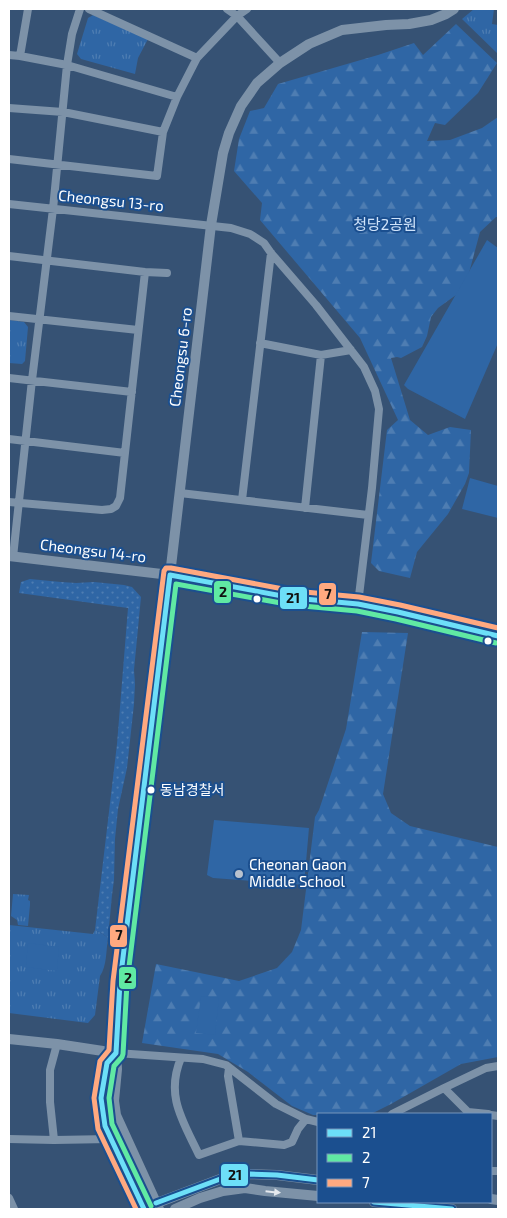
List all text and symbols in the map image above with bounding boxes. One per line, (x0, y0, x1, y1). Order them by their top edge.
street label: Cheongsu 13-ro (58, 186, 165, 214)
park label: 청당2공원 (353, 215, 417, 233)
street label: Cheongsu 6-ro (165, 306, 195, 408)
street label: Cheongsu 14-ro (39, 535, 147, 565)
line badge: 2 (213, 580, 232, 604)
line badge: 7 (318, 582, 337, 606)
text: 2 (219, 583, 227, 600)
text: 7 (324, 585, 332, 602)
line badge: 21 (279, 586, 308, 610)
text: 21 (286, 589, 300, 606)
unlabelled marker (252, 594, 262, 604)
unlabelled marker (483, 636, 493, 646)
place label: 동남경찰서 (160, 781, 224, 798)
marker: 동남경찰서 (146, 785, 156, 795)
place label: Cheonan Gaon Middle School (249, 855, 347, 890)
marker: Cheonan Gaon Middle School (233, 868, 245, 880)
line badge: 7 (109, 924, 128, 948)
text: 7 (115, 926, 123, 943)
line badge: 2 (118, 966, 137, 990)
text: 2 (124, 969, 132, 986)
legend (317, 1113, 492, 1203)
text: 21 (362, 1123, 376, 1141)
text: 2 (362, 1148, 370, 1166)
line badge: 21 (220, 1163, 249, 1187)
text: 21 (228, 1166, 242, 1183)
text: 7 (362, 1173, 370, 1191)
one-way arrow (265, 1188, 281, 1196)

